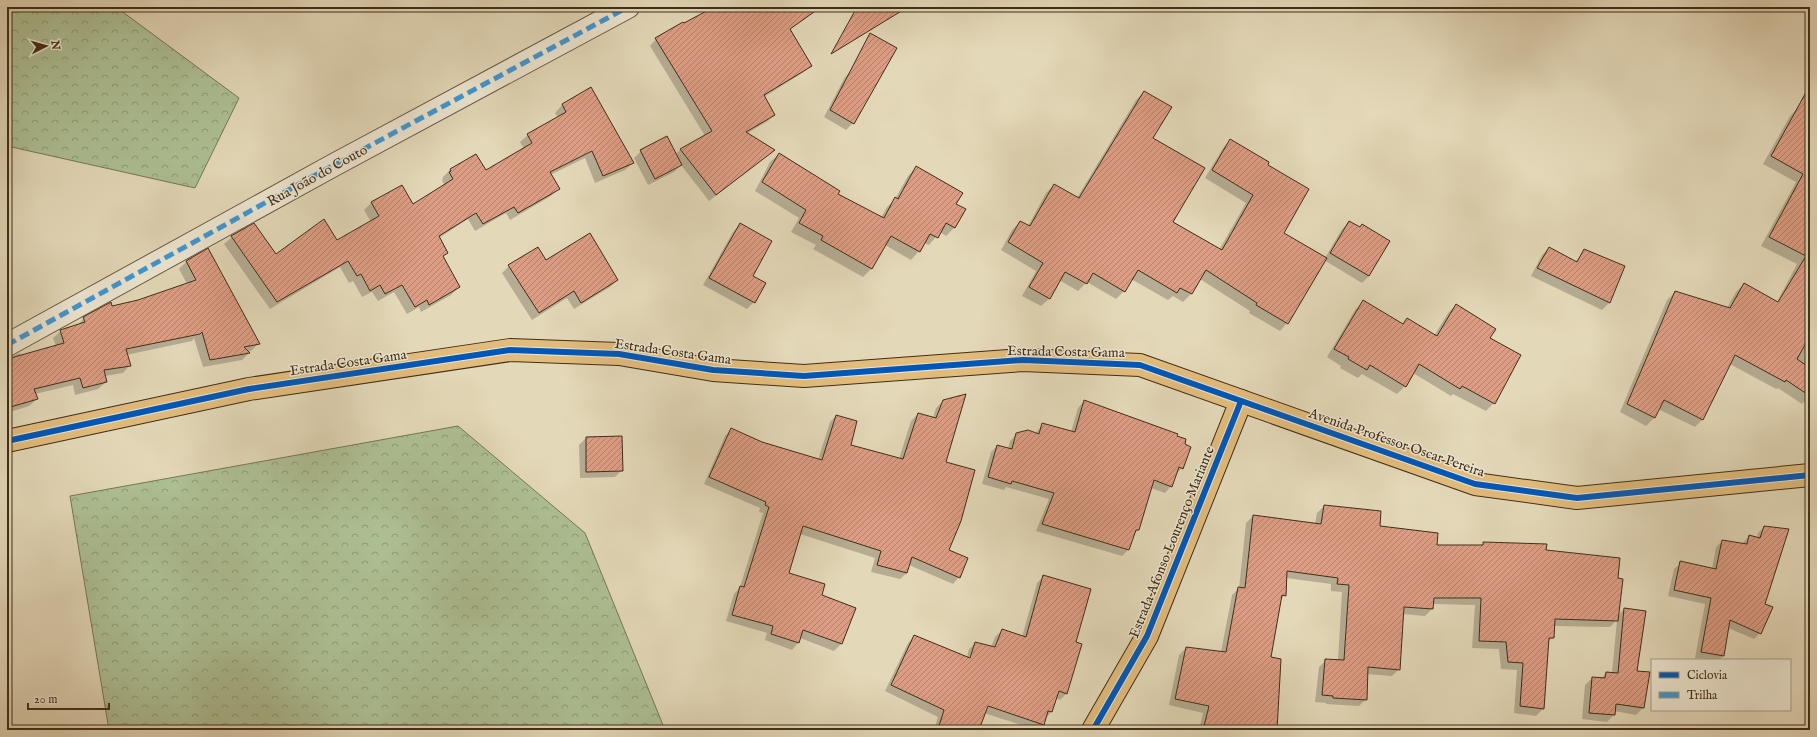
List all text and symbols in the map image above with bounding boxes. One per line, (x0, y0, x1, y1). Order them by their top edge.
north arrow (26, 26, 66, 66)
text: N (47, 39, 62, 51)
street label: Rua João do Couto (264, 141, 371, 211)
street label: Estrada Costa Gama (613, 335, 733, 369)
street label: Estrada Costa Gama (1007, 342, 1126, 362)
street label: Estrada Costa Gama (289, 346, 409, 380)
street label: Avenida Professor Oscar Pereira (1305, 404, 1488, 482)
street label: Estrada Afonso Lourenço Mariante (1125, 443, 1219, 641)
legend (1651, 659, 1791, 711)
text: Ciclovia (1687, 668, 1728, 683)
scale bar (28, 685, 109, 711)
text: Trilha (1687, 688, 1718, 703)
text: 20 m (34, 692, 57, 707)

